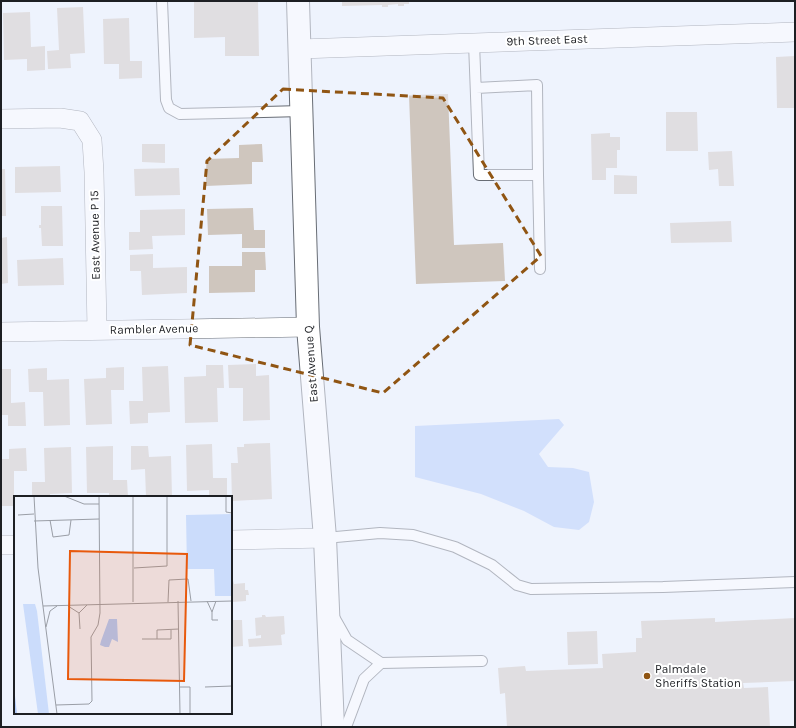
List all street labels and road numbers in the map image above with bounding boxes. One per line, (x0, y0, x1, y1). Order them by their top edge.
street label: 9th Street East (506, 32, 588, 48)
street label: East Avenue P 15 (87, 190, 103, 280)
street label: Rambler Avenue (110, 321, 198, 337)
street label: East Avenue Q (301, 325, 321, 403)

